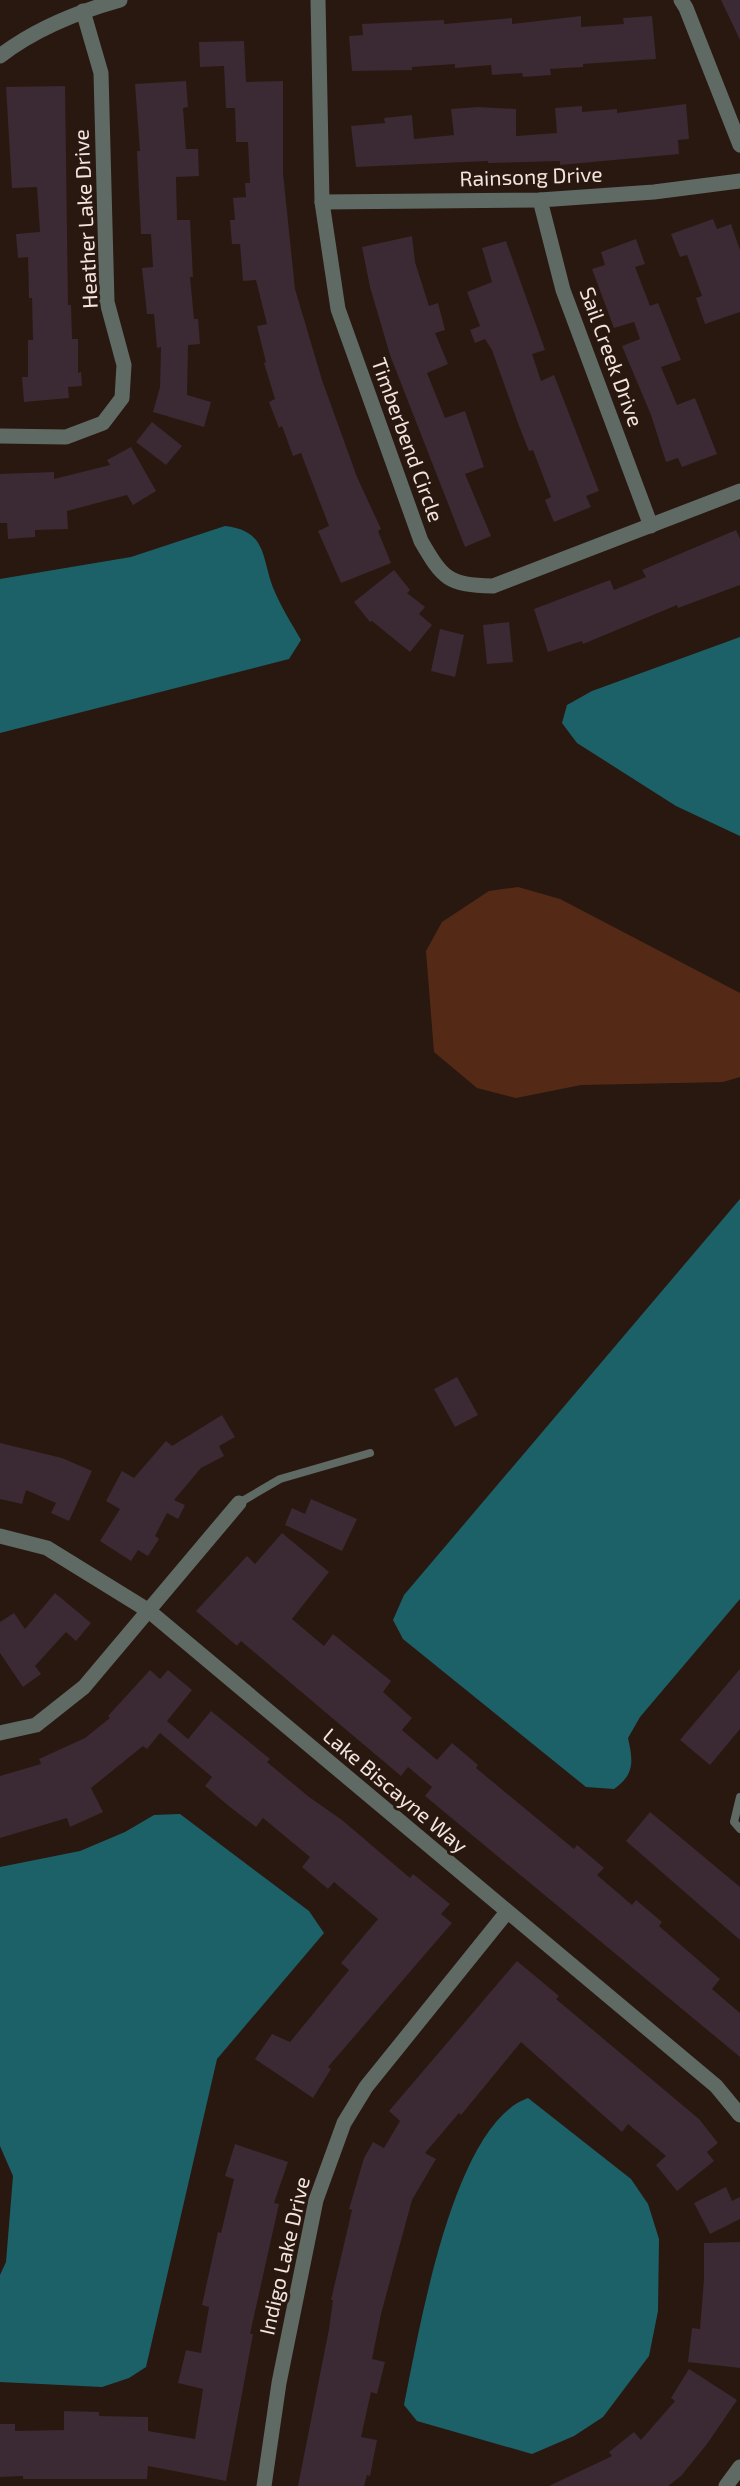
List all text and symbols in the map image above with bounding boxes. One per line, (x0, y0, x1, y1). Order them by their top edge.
street label: Heather Lake Drive (67, 129, 102, 309)
street label: Rainsong Drive (459, 161, 603, 190)
street label: Sail Creek Drive (576, 283, 649, 430)
street label: Timberbend Circle (367, 354, 450, 525)
street label: Lake Biscayne Way (319, 1722, 473, 1857)
street label: Indigo Lake Drive (253, 2174, 314, 2337)

